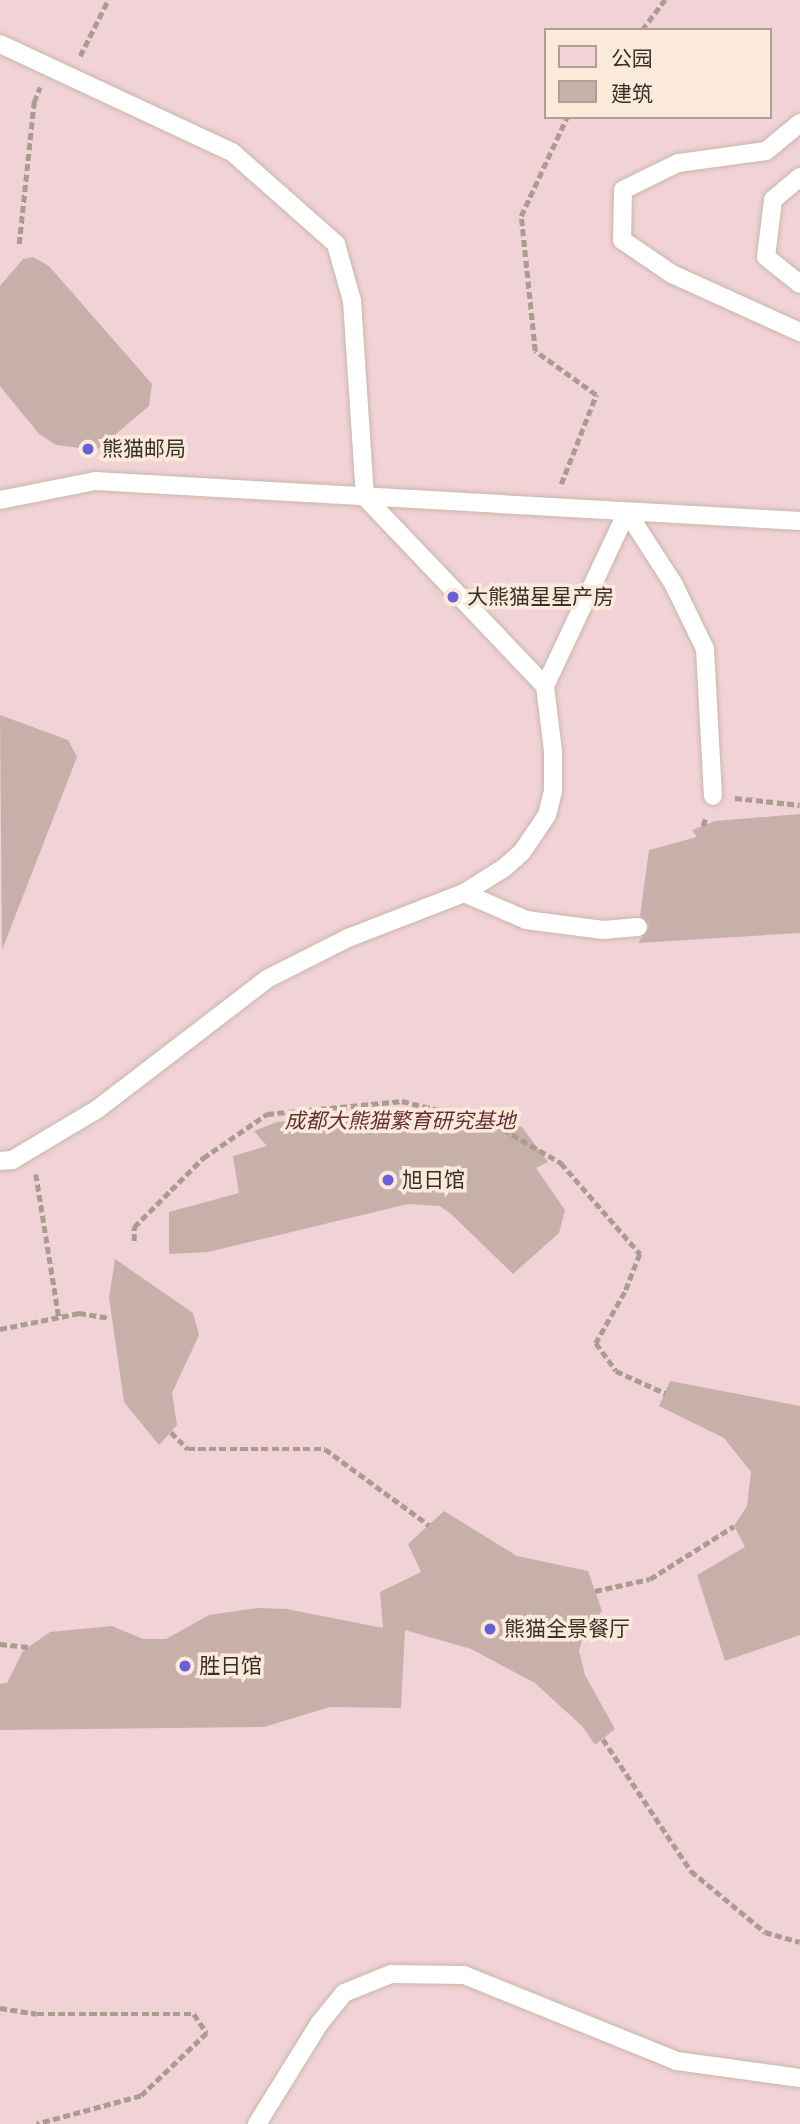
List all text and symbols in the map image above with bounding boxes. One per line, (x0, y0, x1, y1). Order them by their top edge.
legend (544, 28, 772, 119)
text: 公园 (611, 46, 653, 72)
text: 建筑 (611, 81, 653, 107)
place label: 熊猫邮局 (102, 436, 186, 462)
marker: 熊猫邮局 (80, 441, 96, 457)
place label: 大熊猫星星产房 (467, 584, 614, 610)
marker: 大熊猫星星产房 (445, 589, 461, 605)
park label: 成都大熊猫繁育研究基地 (285, 1108, 515, 1134)
place label: 旭日馆 (402, 1167, 465, 1193)
marker: 旭日馆 (380, 1172, 396, 1188)
place label: 熊猫全景餐厅 (504, 1616, 630, 1642)
marker: 熊猫全景餐厅 (482, 1621, 498, 1637)
place label: 胜日馆 (199, 1653, 262, 1679)
marker: 胜日馆 (177, 1658, 193, 1674)

